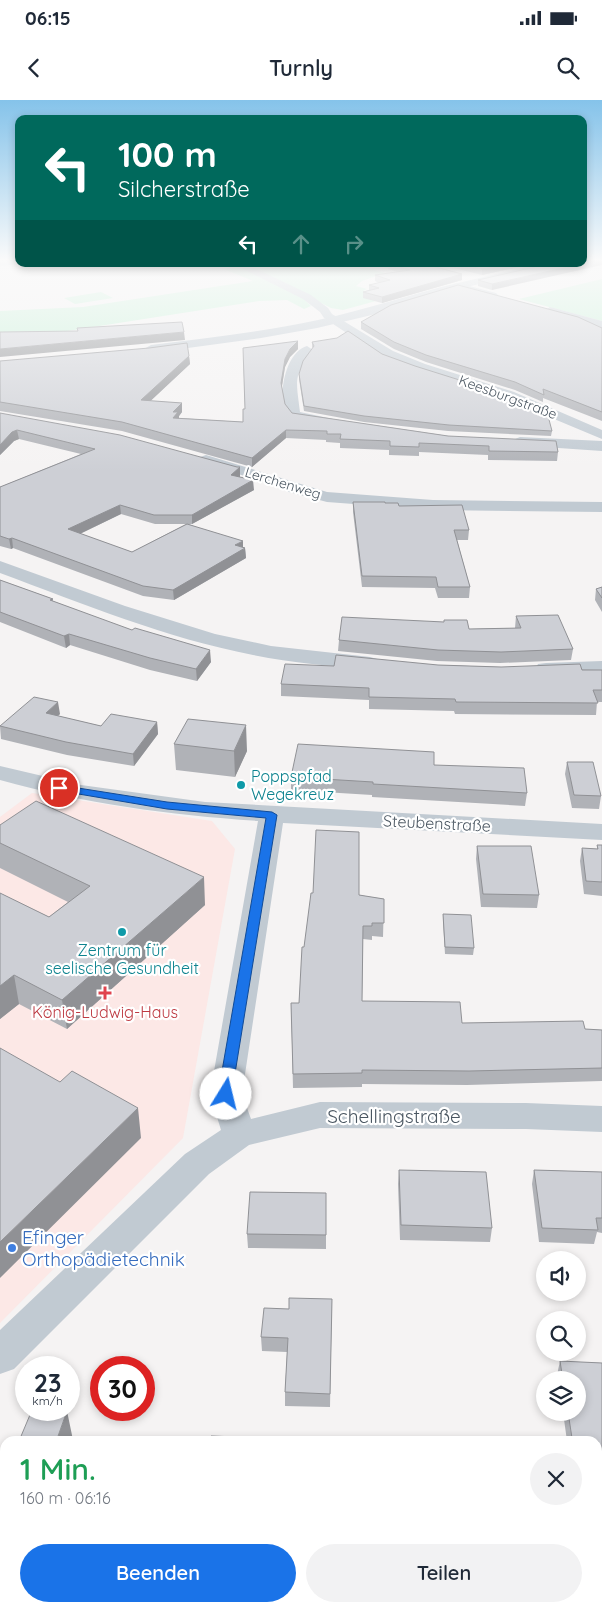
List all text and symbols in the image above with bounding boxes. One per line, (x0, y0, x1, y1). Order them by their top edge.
text: 06:15 (25, 6, 71, 30)
icon: back (20, 54, 48, 82)
text: Turnly (269, 54, 333, 82)
icon: search (554, 54, 582, 82)
text: 100 m (118, 132, 217, 176)
icon: left (35, 135, 100, 200)
text: Silcherstraße (118, 175, 250, 203)
icon: left (234, 230, 262, 258)
icon: ahead (287, 230, 315, 258)
icon: right (340, 230, 368, 258)
street label: Keesburgstraße (456, 371, 560, 423)
street label: Lerchenweg (243, 463, 323, 503)
place label: Poppspfad Wegekreuz (251, 766, 334, 804)
pin (38, 767, 80, 809)
icon: arrive (45, 774, 73, 802)
marker: Poppspfad Wegekreuz (235, 779, 247, 791)
street label: Steubenstraße (383, 810, 491, 836)
marker: Zentrum für seelische Gesundheit (116, 926, 128, 938)
place label: Zentrum für seelische Gesundheit (45, 940, 199, 978)
marker: König-Ludwig-Haus (98, 986, 112, 1000)
place label: König-Ludwig-Haus (32, 1002, 178, 1022)
position arrow (199, 1067, 251, 1119)
street label: Schellingstraße (327, 1104, 461, 1128)
place label: Efinger Orthopädietechnik (22, 1225, 185, 1271)
marker: Efinger Orthopädietechnik (6, 1242, 18, 1254)
map controls (536, 1251, 586, 1421)
button: sound (536, 1251, 586, 1301)
button: search (536, 1311, 586, 1361)
speed limit sign: 30 (90, 1356, 155, 1421)
text: 23 (34, 1367, 61, 1398)
button: layers (536, 1371, 586, 1421)
text: km/h (32, 1393, 63, 1408)
text: 1 Min. (20, 1450, 96, 1488)
button: close (530, 1453, 582, 1505)
text: 160 m · 06:16 (20, 1488, 111, 1508)
button: Beenden (20, 1544, 296, 1602)
button: Teilen (306, 1544, 582, 1602)

